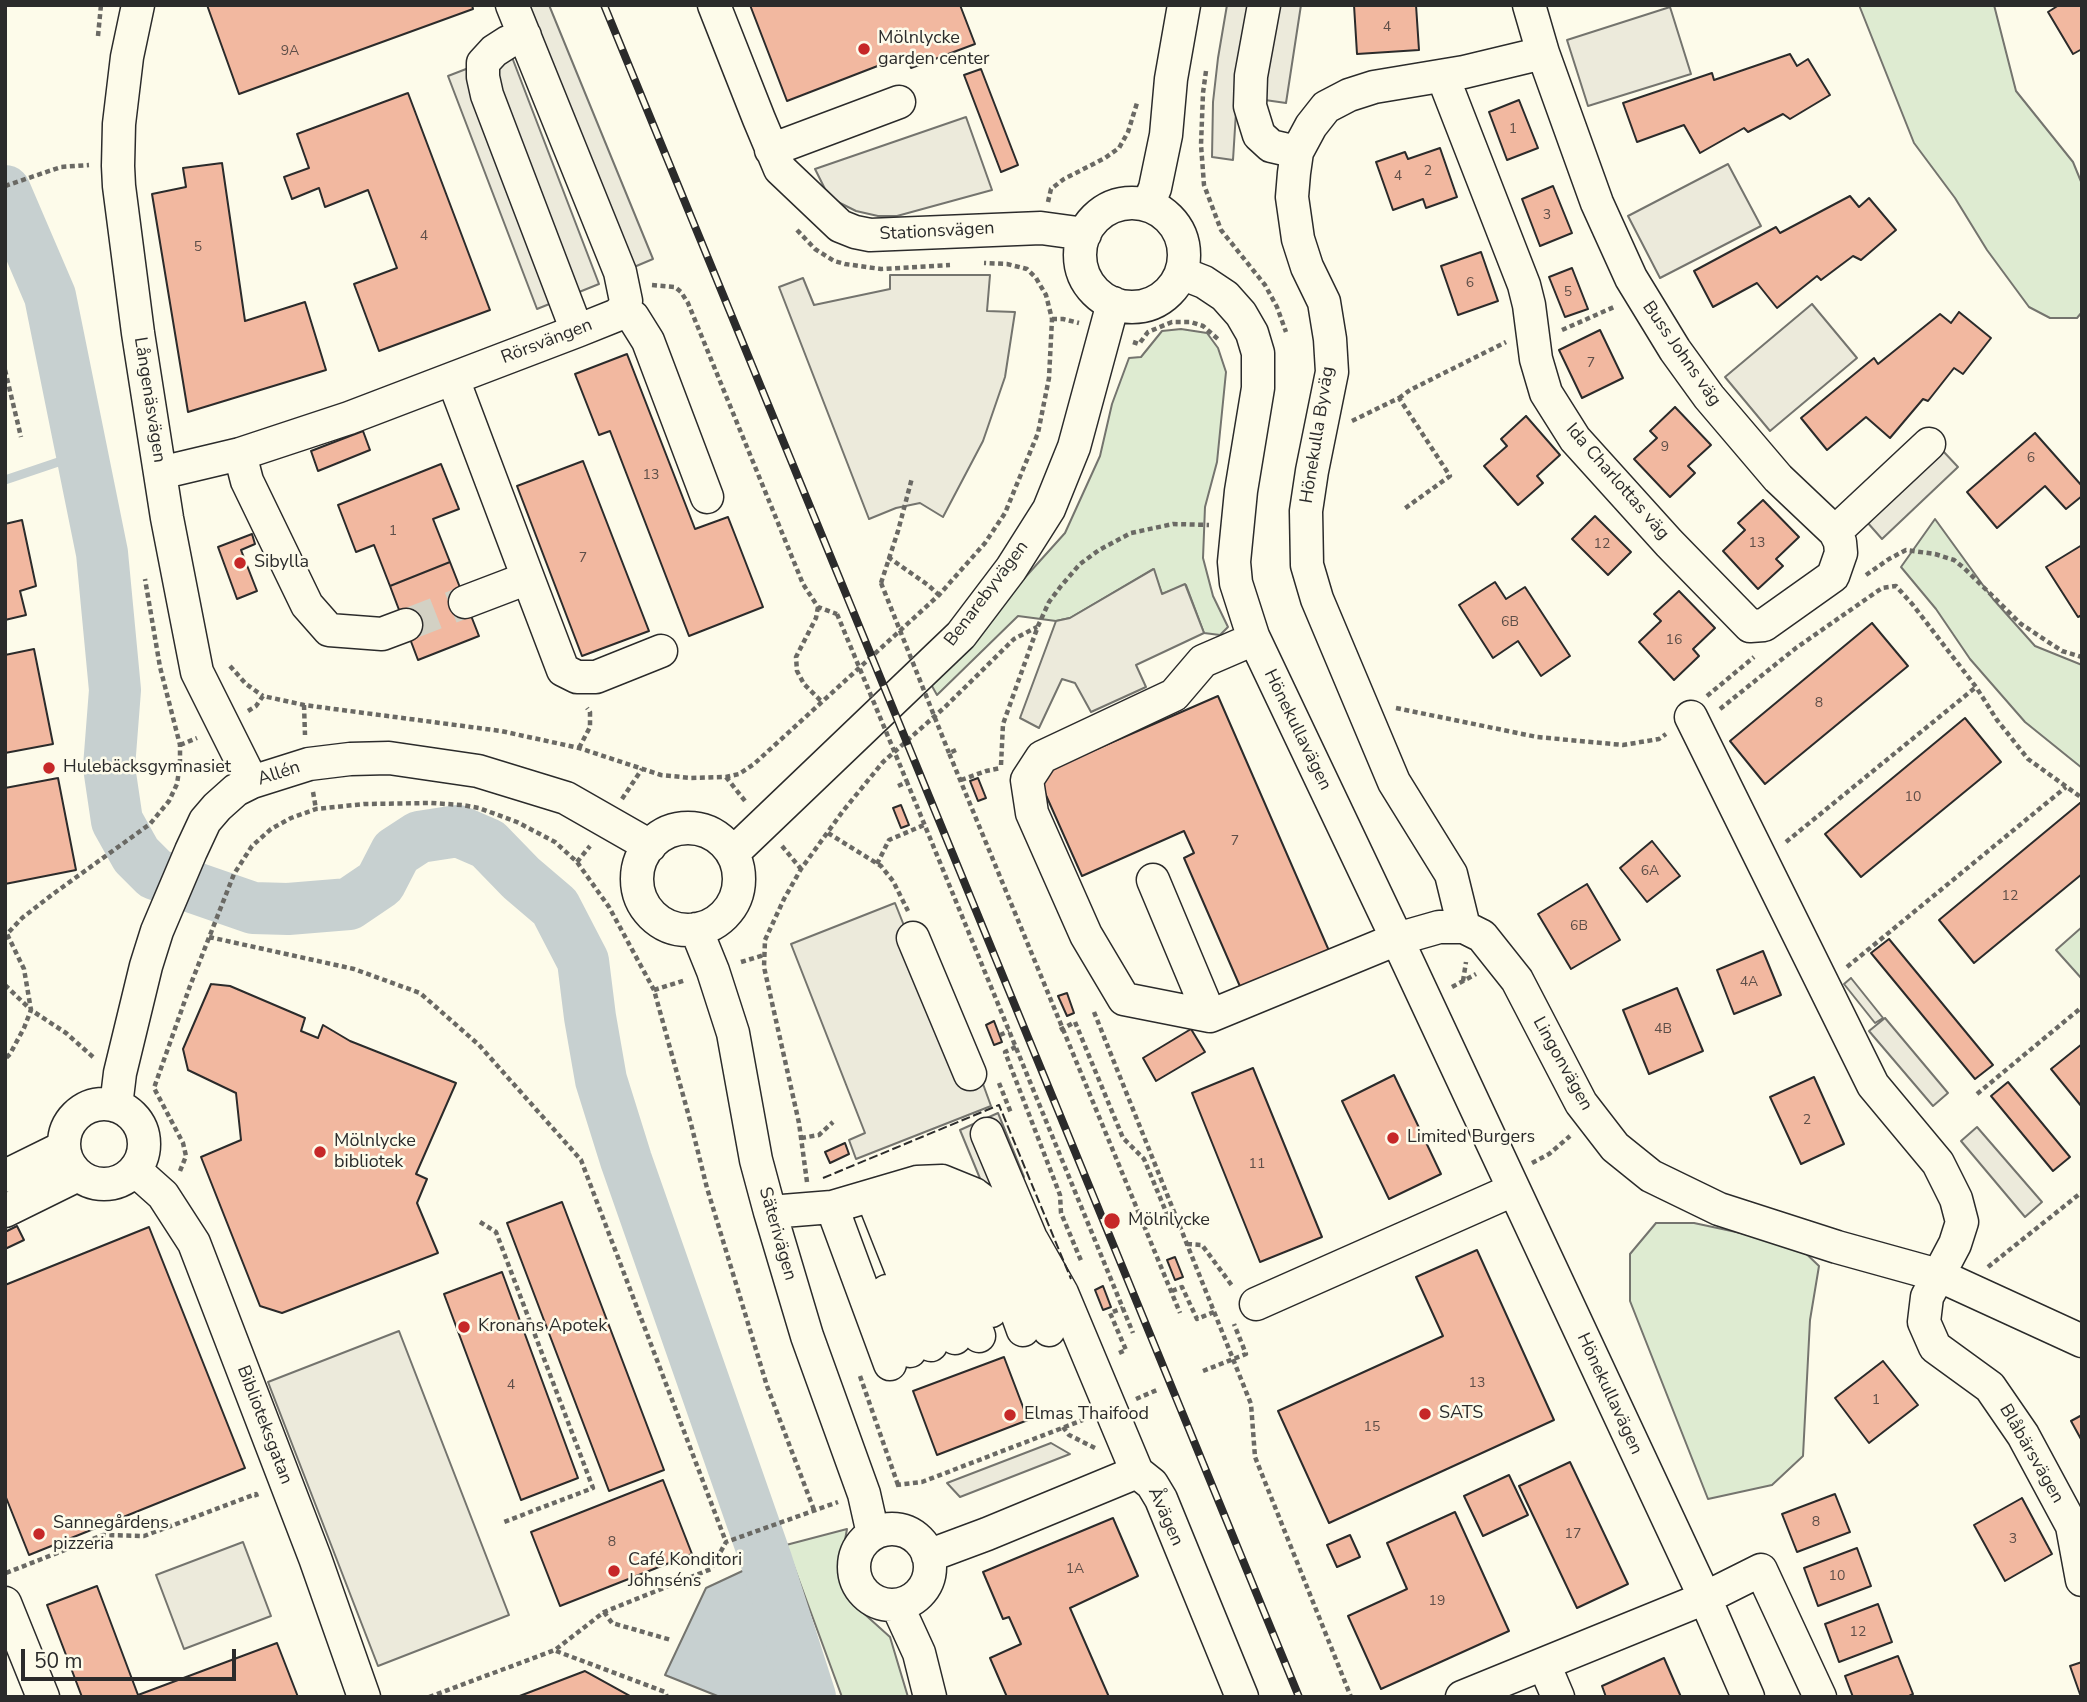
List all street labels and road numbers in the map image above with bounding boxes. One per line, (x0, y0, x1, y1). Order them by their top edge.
street label: Stationsvägen (879, 218, 995, 246)
street label: Buss Johns väg (1637, 297, 1725, 411)
street label: Rörsvängen (498, 315, 596, 369)
street label: Långenäsvägen (128, 336, 170, 464)
street label: Hönekulla Byväg (1297, 365, 1339, 505)
street label: Ida Charlottas väg (1561, 419, 1673, 545)
street label: Benarebyvägen (940, 537, 1034, 651)
street label: Hönekullavägen (1258, 666, 1336, 794)
street label: Allén (255, 757, 303, 791)
street label: Lingonvägen (1527, 1013, 1597, 1115)
street label: Säterivägen (753, 1185, 801, 1283)
street label: Hönekullavägen (1571, 1330, 1647, 1458)
street label: Biblioteksgatan (231, 1362, 297, 1488)
street label: Blåbärsvägen (1994, 1401, 2068, 1507)
street label: Åvägen (1143, 1484, 1187, 1550)

